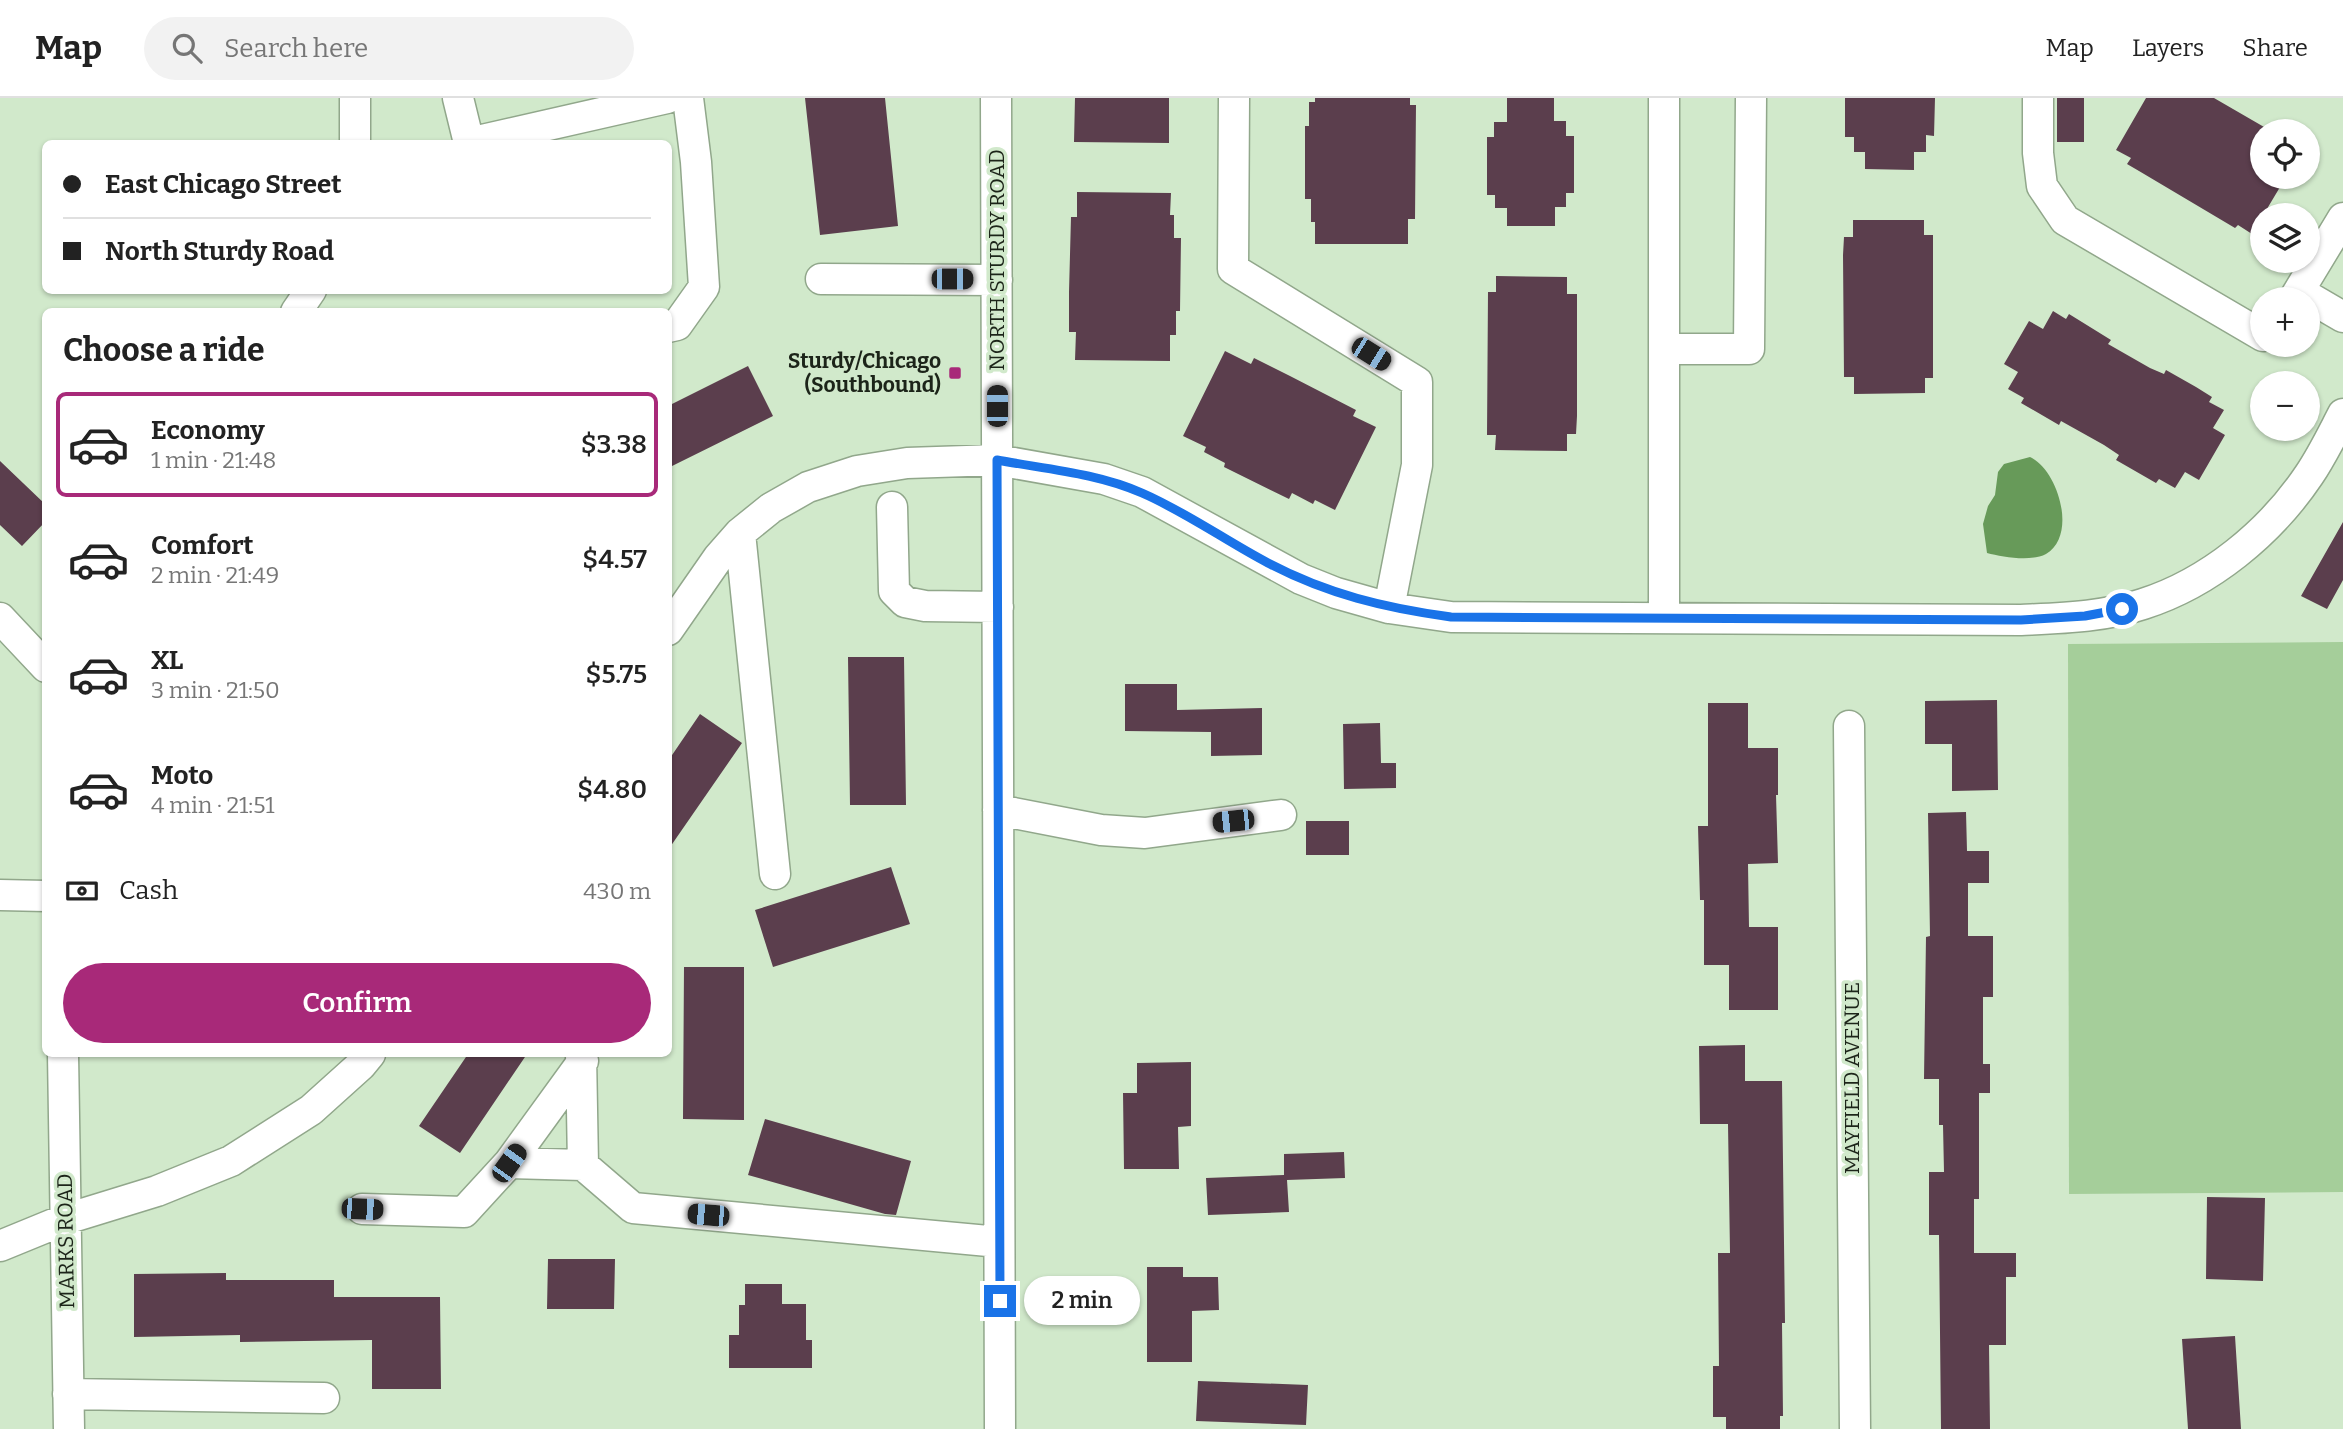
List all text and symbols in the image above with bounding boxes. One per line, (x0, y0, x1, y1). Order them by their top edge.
search box (144, 17, 634, 80)
text: Map (35, 28, 102, 68)
icon: search (168, 29, 206, 67)
text: Search here (224, 33, 368, 64)
text: Map (2046, 34, 2094, 62)
text: Layers (2132, 34, 2204, 62)
text: Share (2242, 34, 2308, 62)
map controls (2250, 119, 2320, 441)
button: locate (2250, 119, 2320, 189)
street label: NORTH STURDY ROAD (984, 149, 1010, 371)
text: East Chicago Street (105, 169, 341, 200)
button: layers (2250, 203, 2320, 273)
text: North Sturdy Road (105, 236, 334, 267)
car (932, 269, 974, 290)
button: + (2250, 287, 2320, 357)
text: Choose a ride (63, 331, 264, 369)
car (1348, 334, 1395, 374)
place label: Sturdy/Chicago (Southbound) (788, 348, 941, 398)
marker: Sturdy/Chicago (Southbound) (947, 365, 963, 381)
button: − (2250, 371, 2320, 441)
car (987, 385, 1008, 427)
icon: car (67, 413, 130, 476)
text: Economy (151, 415, 265, 446)
text: $3.38 (581, 429, 647, 460)
text: 1 min · 21:48 (151, 446, 276, 474)
icon: car (67, 528, 130, 591)
text: Comfort (151, 530, 254, 561)
text: $4.57 (582, 544, 647, 575)
text: 2 min · 21:49 (151, 561, 279, 589)
route start (2106, 593, 2138, 625)
icon: car (67, 643, 130, 706)
text: XL (151, 645, 183, 676)
text: $5.75 (586, 659, 647, 690)
text: 3 min · 21:50 (151, 676, 280, 704)
icon: car (67, 758, 130, 821)
text: Moto (151, 760, 213, 791)
text: $4.80 (577, 774, 647, 805)
text: 4 min · 21:51 (151, 791, 275, 819)
car (1212, 808, 1255, 834)
icon: cash (63, 872, 101, 910)
text: Cash (119, 875, 178, 906)
text: 430 m (583, 877, 651, 905)
button: Confirm (63, 963, 651, 1043)
street label: MAYFIELD AVENUE (1839, 982, 1865, 1174)
car (489, 1140, 530, 1186)
street label: MARKS ROAD (52, 1173, 80, 1309)
car (341, 1198, 384, 1220)
car (687, 1203, 730, 1227)
callout: 2 min (1024, 1276, 1140, 1326)
route end (984, 1285, 1016, 1317)
text: 2 min (1052, 1286, 1112, 1314)

